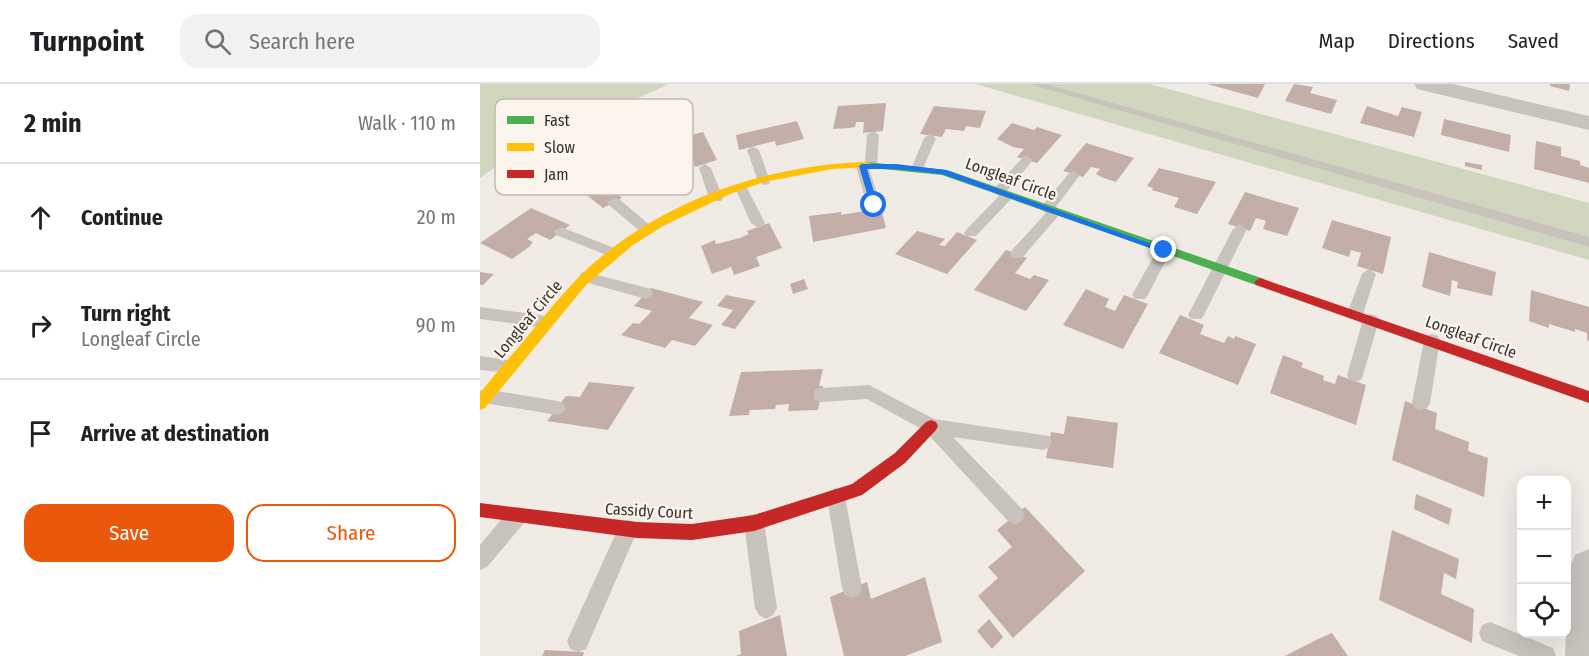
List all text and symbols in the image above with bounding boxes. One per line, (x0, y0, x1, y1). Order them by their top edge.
search box (180, 14, 600, 68)
text: Turnpoint (30, 25, 144, 58)
icon: search (201, 25, 234, 58)
text: Search here (249, 28, 355, 55)
text: Map (1318, 28, 1355, 54)
text: Directions (1388, 28, 1475, 54)
text: Saved (1508, 28, 1559, 54)
legend (495, 99, 693, 195)
text: 2 min (24, 108, 82, 139)
text: Walk · 110 m (358, 111, 456, 135)
text: Fast (544, 111, 571, 130)
text: Slow (544, 138, 575, 157)
street label: Longleaf Circle (963, 154, 1059, 204)
text: Jam (544, 165, 569, 184)
route start (860, 191, 886, 217)
icon: ahead (24, 201, 57, 234)
text: Continue (81, 204, 163, 231)
text: 20 m (417, 205, 456, 229)
route end (1150, 236, 1176, 262)
street label: Longleaf Circle (490, 276, 566, 362)
text: Turn right (81, 300, 170, 327)
icon: right (24, 309, 57, 342)
street label: Longleaf Circle (1423, 312, 1519, 362)
text: 90 m (416, 313, 456, 337)
text: Longleaf Circle (81, 327, 201, 351)
icon: arrive (24, 417, 57, 450)
text: Arrive at destination (81, 420, 269, 447)
map controls (1517, 476, 1571, 638)
button: + (1517, 476, 1571, 530)
street label: Cassidy Court (605, 499, 694, 523)
button: Save (24, 504, 234, 562)
button: Share (246, 504, 456, 562)
button: − (1517, 530, 1571, 584)
button: locate (1517, 584, 1571, 638)

